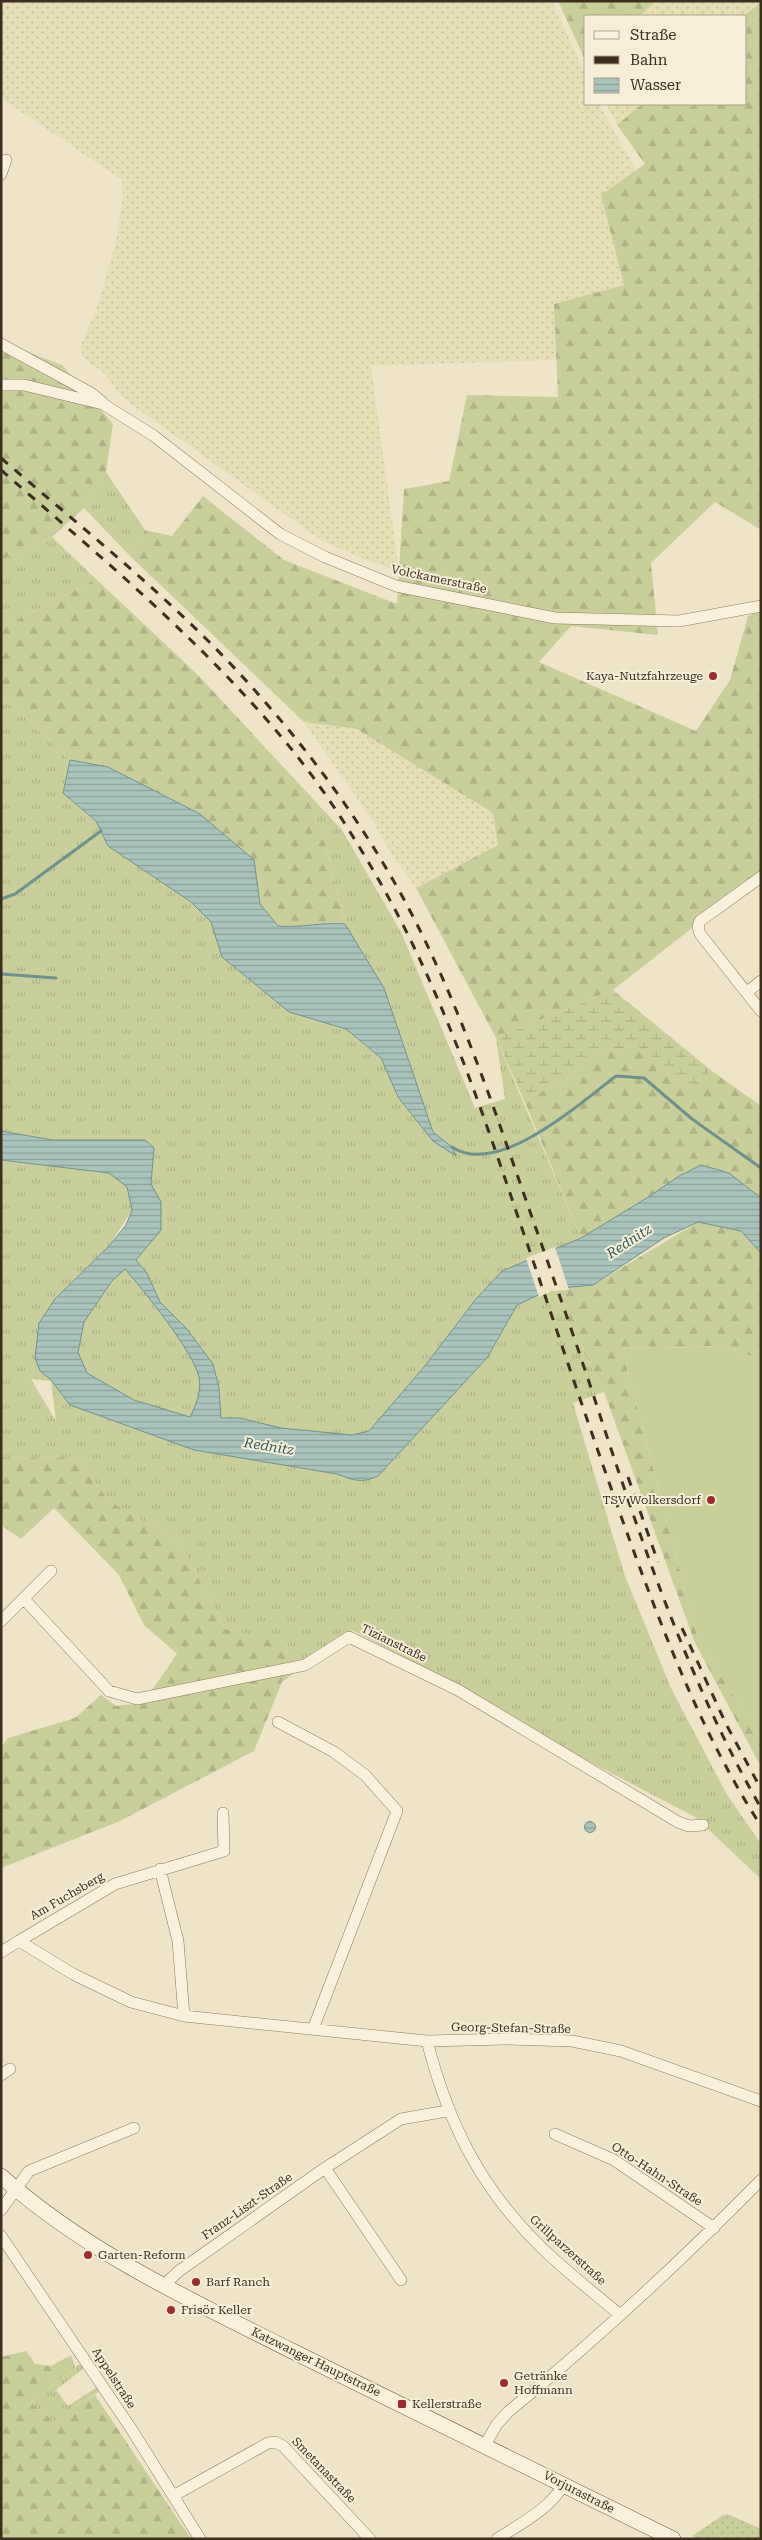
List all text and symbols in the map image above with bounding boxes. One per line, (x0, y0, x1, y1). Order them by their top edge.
legend (584, 15, 747, 105)
text: Straße (630, 26, 677, 44)
text: Bahn (630, 51, 668, 69)
text: Wasser (630, 76, 681, 94)
street label: Volckamerstraße (390, 562, 488, 596)
place label: Kaya-Nutzfahrzeuge (586, 669, 703, 683)
marker: Kaya-Nutzfahrzeuge (707, 670, 719, 682)
water label: Rednitz (603, 1221, 655, 1262)
water label: Rednitz (242, 1434, 295, 1458)
place label: TSV Wolkersdorf (602, 1493, 701, 1507)
marker: TSV Wolkersdorf (705, 1494, 717, 1506)
street label: Tizianstraße (359, 1621, 429, 1665)
street label: Am Fuchsberg (28, 1869, 107, 1923)
street label: Georg-Stefan-Straße (451, 2020, 572, 2036)
street label: Otto-Hahn-Straße (609, 2139, 705, 2209)
street label: Franz-Liszt-Straße (199, 2169, 295, 2242)
street label: Grillparzerstraße (527, 2212, 609, 2288)
place label: Garten-Reform (98, 2248, 186, 2262)
marker: Garten-Reform (82, 2249, 94, 2261)
place label: Barf Ranch (206, 2275, 270, 2289)
marker: Barf Ranch (190, 2276, 202, 2288)
place label: Frisör Keller (181, 2303, 252, 2317)
marker: Frisör Keller (165, 2304, 177, 2316)
street label: Katzwanger Hauptstraße (249, 2325, 383, 2400)
street label: Appelstraße (89, 2345, 139, 2411)
place label: Getränke Hoffmann (514, 2369, 573, 2397)
marker: Getränke Hoffmann (498, 2377, 510, 2389)
place label: Kellerstraße (412, 2397, 482, 2411)
marker: Kellerstraße (396, 2398, 408, 2410)
street label: Smetanastraße (289, 2434, 359, 2506)
street label: Vorjurastraße (541, 2468, 617, 2516)

